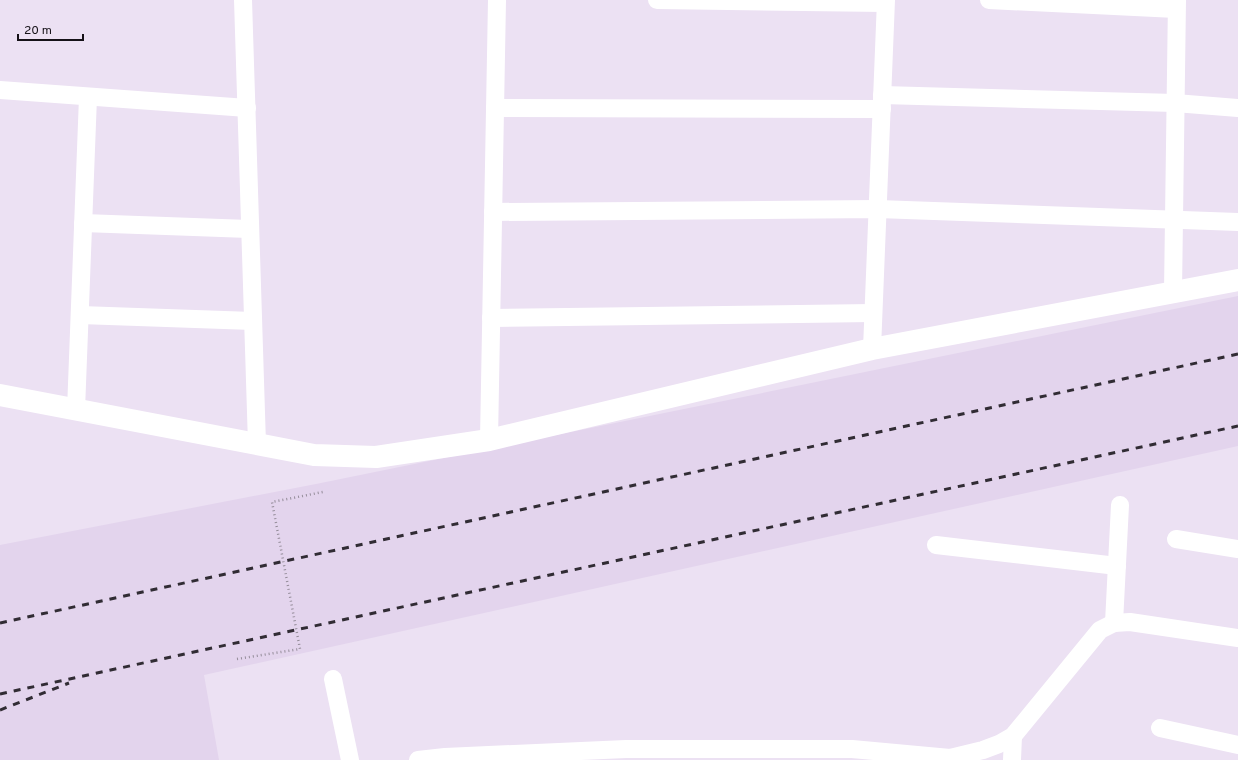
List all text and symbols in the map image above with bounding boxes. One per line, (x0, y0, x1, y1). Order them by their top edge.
scale bar (18, 16, 83, 42)
text: 20 m (24, 23, 52, 39)

